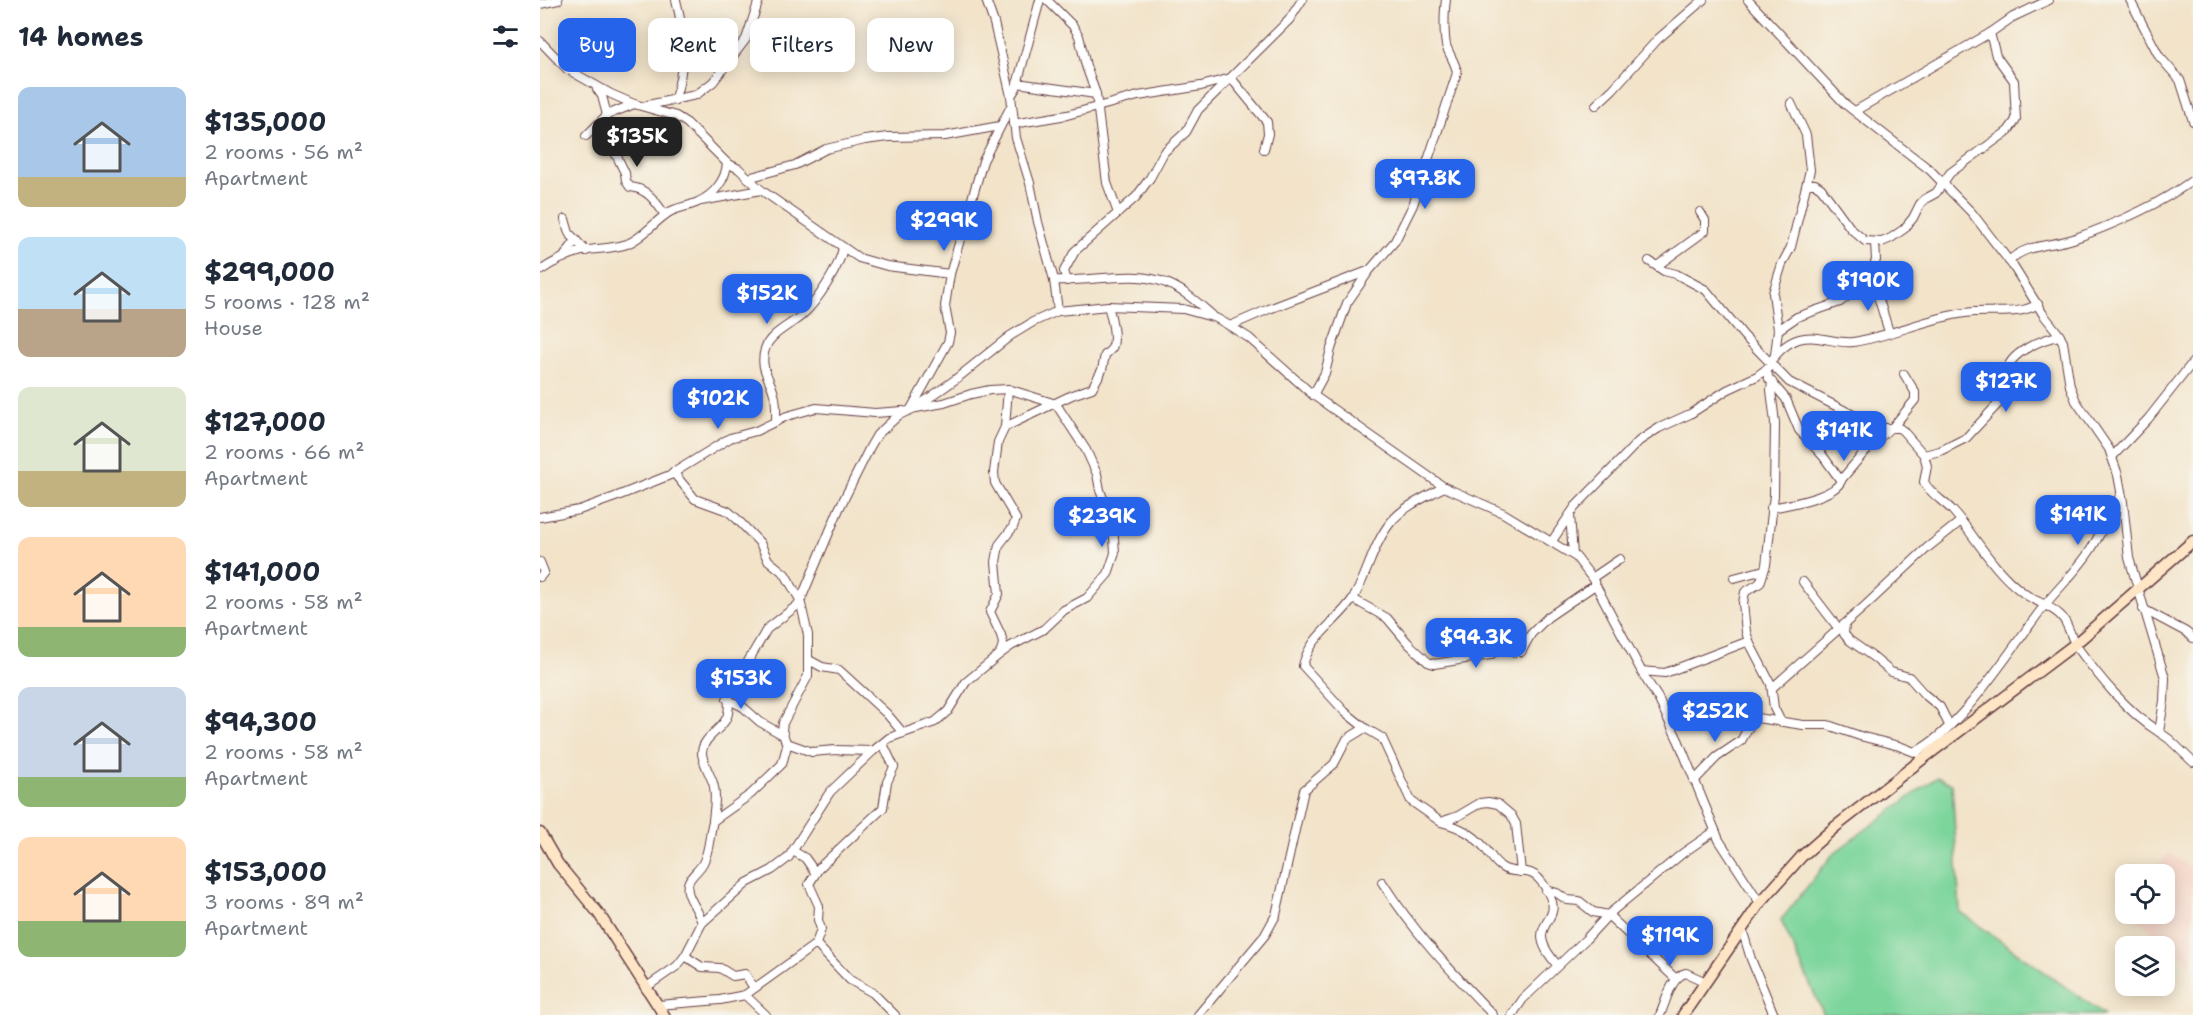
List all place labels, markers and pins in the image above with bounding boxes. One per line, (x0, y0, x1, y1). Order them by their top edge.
pin: $135K (595, 117, 679, 168)
pin: $97.8K (1376, 159, 1474, 210)
pin: $299K (902, 201, 986, 252)
pin: $190K (1826, 261, 1910, 312)
pin: $152K (725, 274, 809, 325)
pin: $127K (1964, 362, 2048, 413)
pin: $102K (676, 379, 760, 430)
pin: $141K (1802, 411, 1886, 462)
pin: $141K (2036, 495, 2120, 546)
pin: $239K (1060, 497, 1144, 548)
pin: $94.3K (1427, 618, 1525, 669)
pin: $153K (699, 659, 783, 710)
pin: $252K (1673, 692, 1757, 743)
pin: $119K (1628, 916, 1712, 967)

